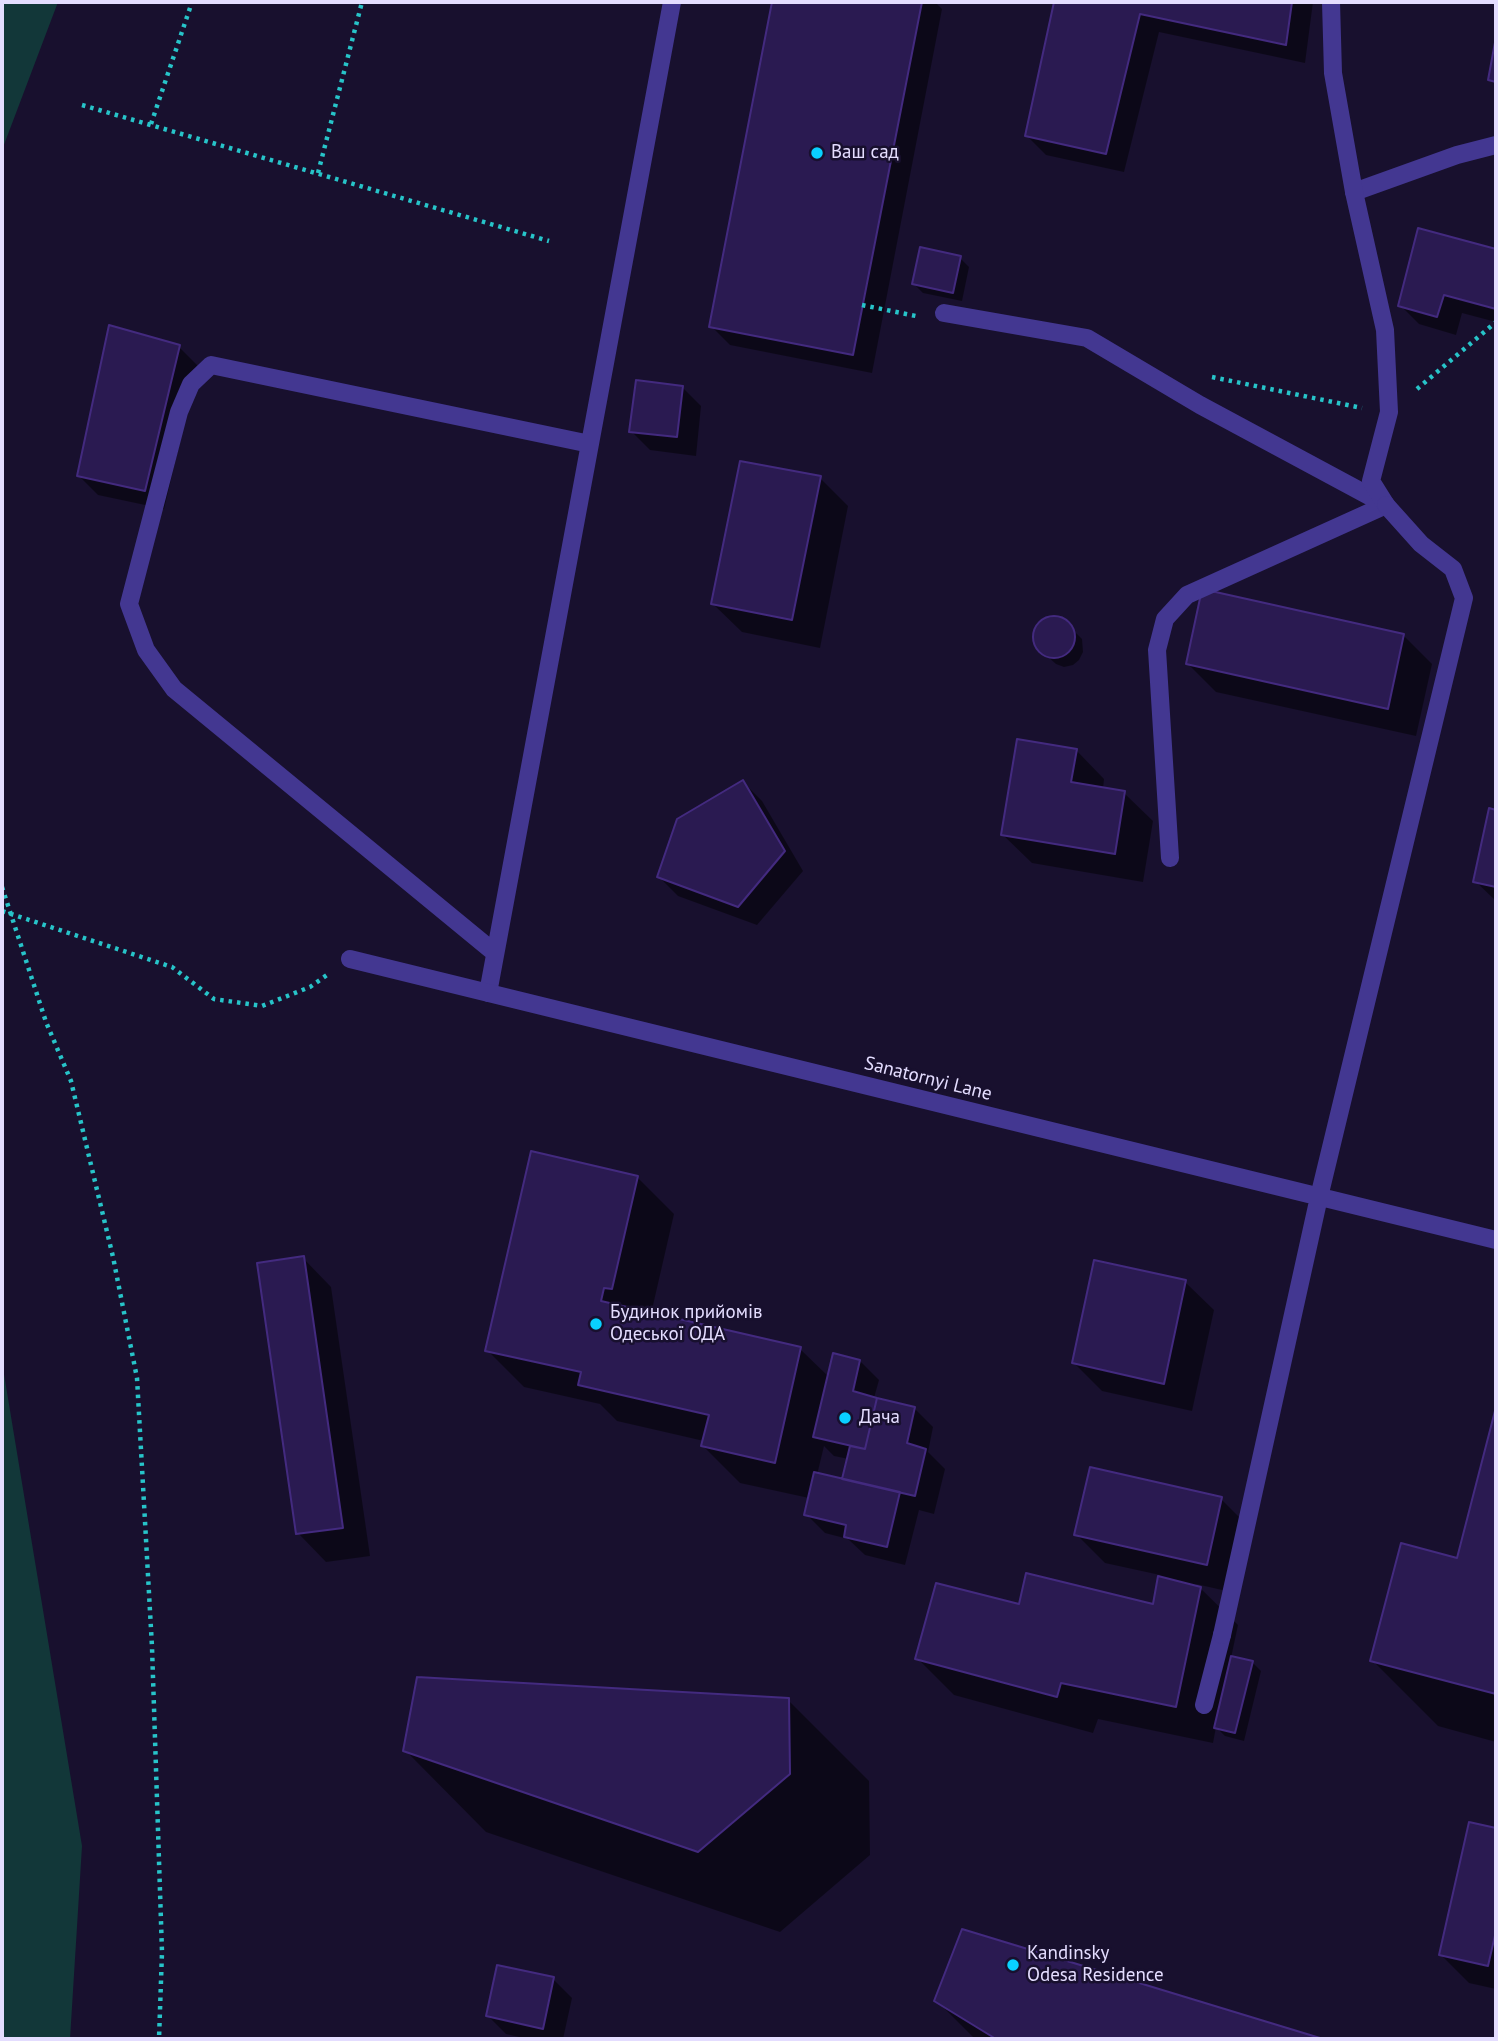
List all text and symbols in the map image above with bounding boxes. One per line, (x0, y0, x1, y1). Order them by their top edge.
place label: Ваш сад (831, 142, 899, 164)
marker: Ваш сад (809, 145, 825, 161)
street label: Sanatornyi Lane (862, 1052, 994, 1106)
place label: Будинок прийомів Одеської ОДА (610, 1302, 762, 1346)
marker: Будинок прийомів Одеської ОДА (588, 1316, 604, 1332)
place label: Дача (859, 1407, 900, 1429)
marker: Дача (837, 1410, 853, 1426)
place label: Kandinsky Odesa Residence (1027, 1943, 1164, 1987)
marker: Kandinsky Odesa Residence (1005, 1957, 1021, 1973)

